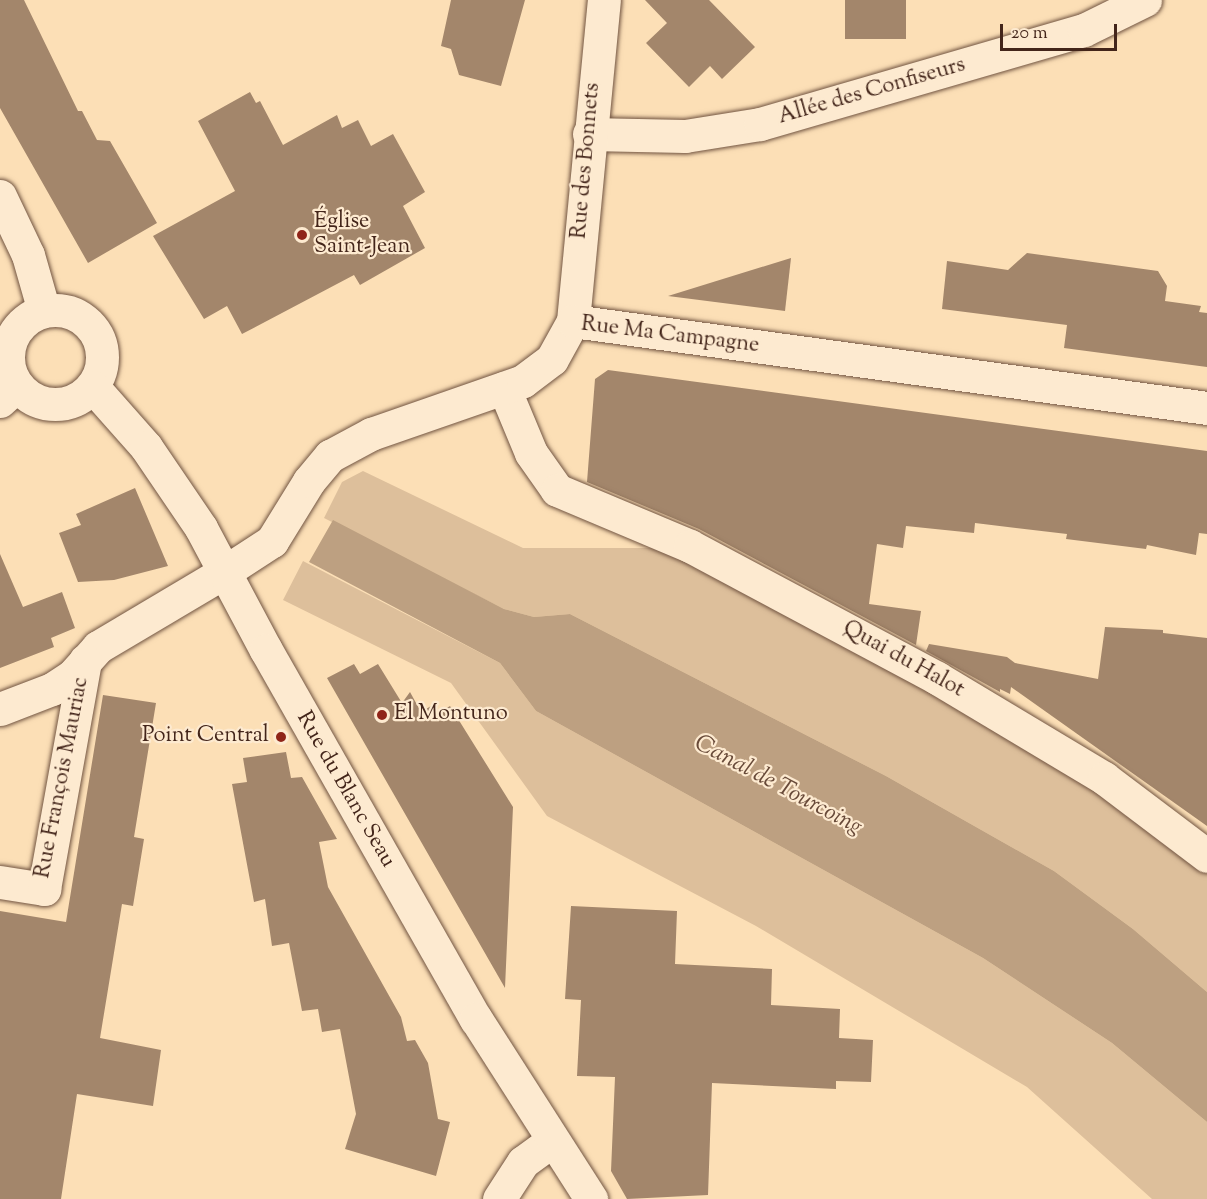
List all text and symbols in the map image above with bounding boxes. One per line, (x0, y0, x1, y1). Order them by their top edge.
scale bar (1003, 12, 1120, 50)
text: 20 m (1011, 21, 1048, 47)
street label: Allée des Confiseurs (775, 53, 969, 131)
street label: Rue des Bonnets (567, 82, 607, 240)
place label: Église Saint-Jean (314, 209, 410, 260)
marker: Église Saint-Jean (295, 228, 309, 242)
street label: Rue Ma Campagne (579, 312, 761, 360)
street label: Quai du Halot (838, 616, 968, 704)
street label: Rue François Mauriac (31, 675, 95, 881)
place label: El Montuno (394, 702, 508, 728)
street label: Rue du Blanc Seau (290, 707, 400, 873)
marker: El Montuno (375, 708, 389, 722)
place label: Point Central (142, 724, 269, 750)
marker: Point Central (274, 730, 288, 744)
water label: Canal de Tourcoing (689, 730, 867, 842)

